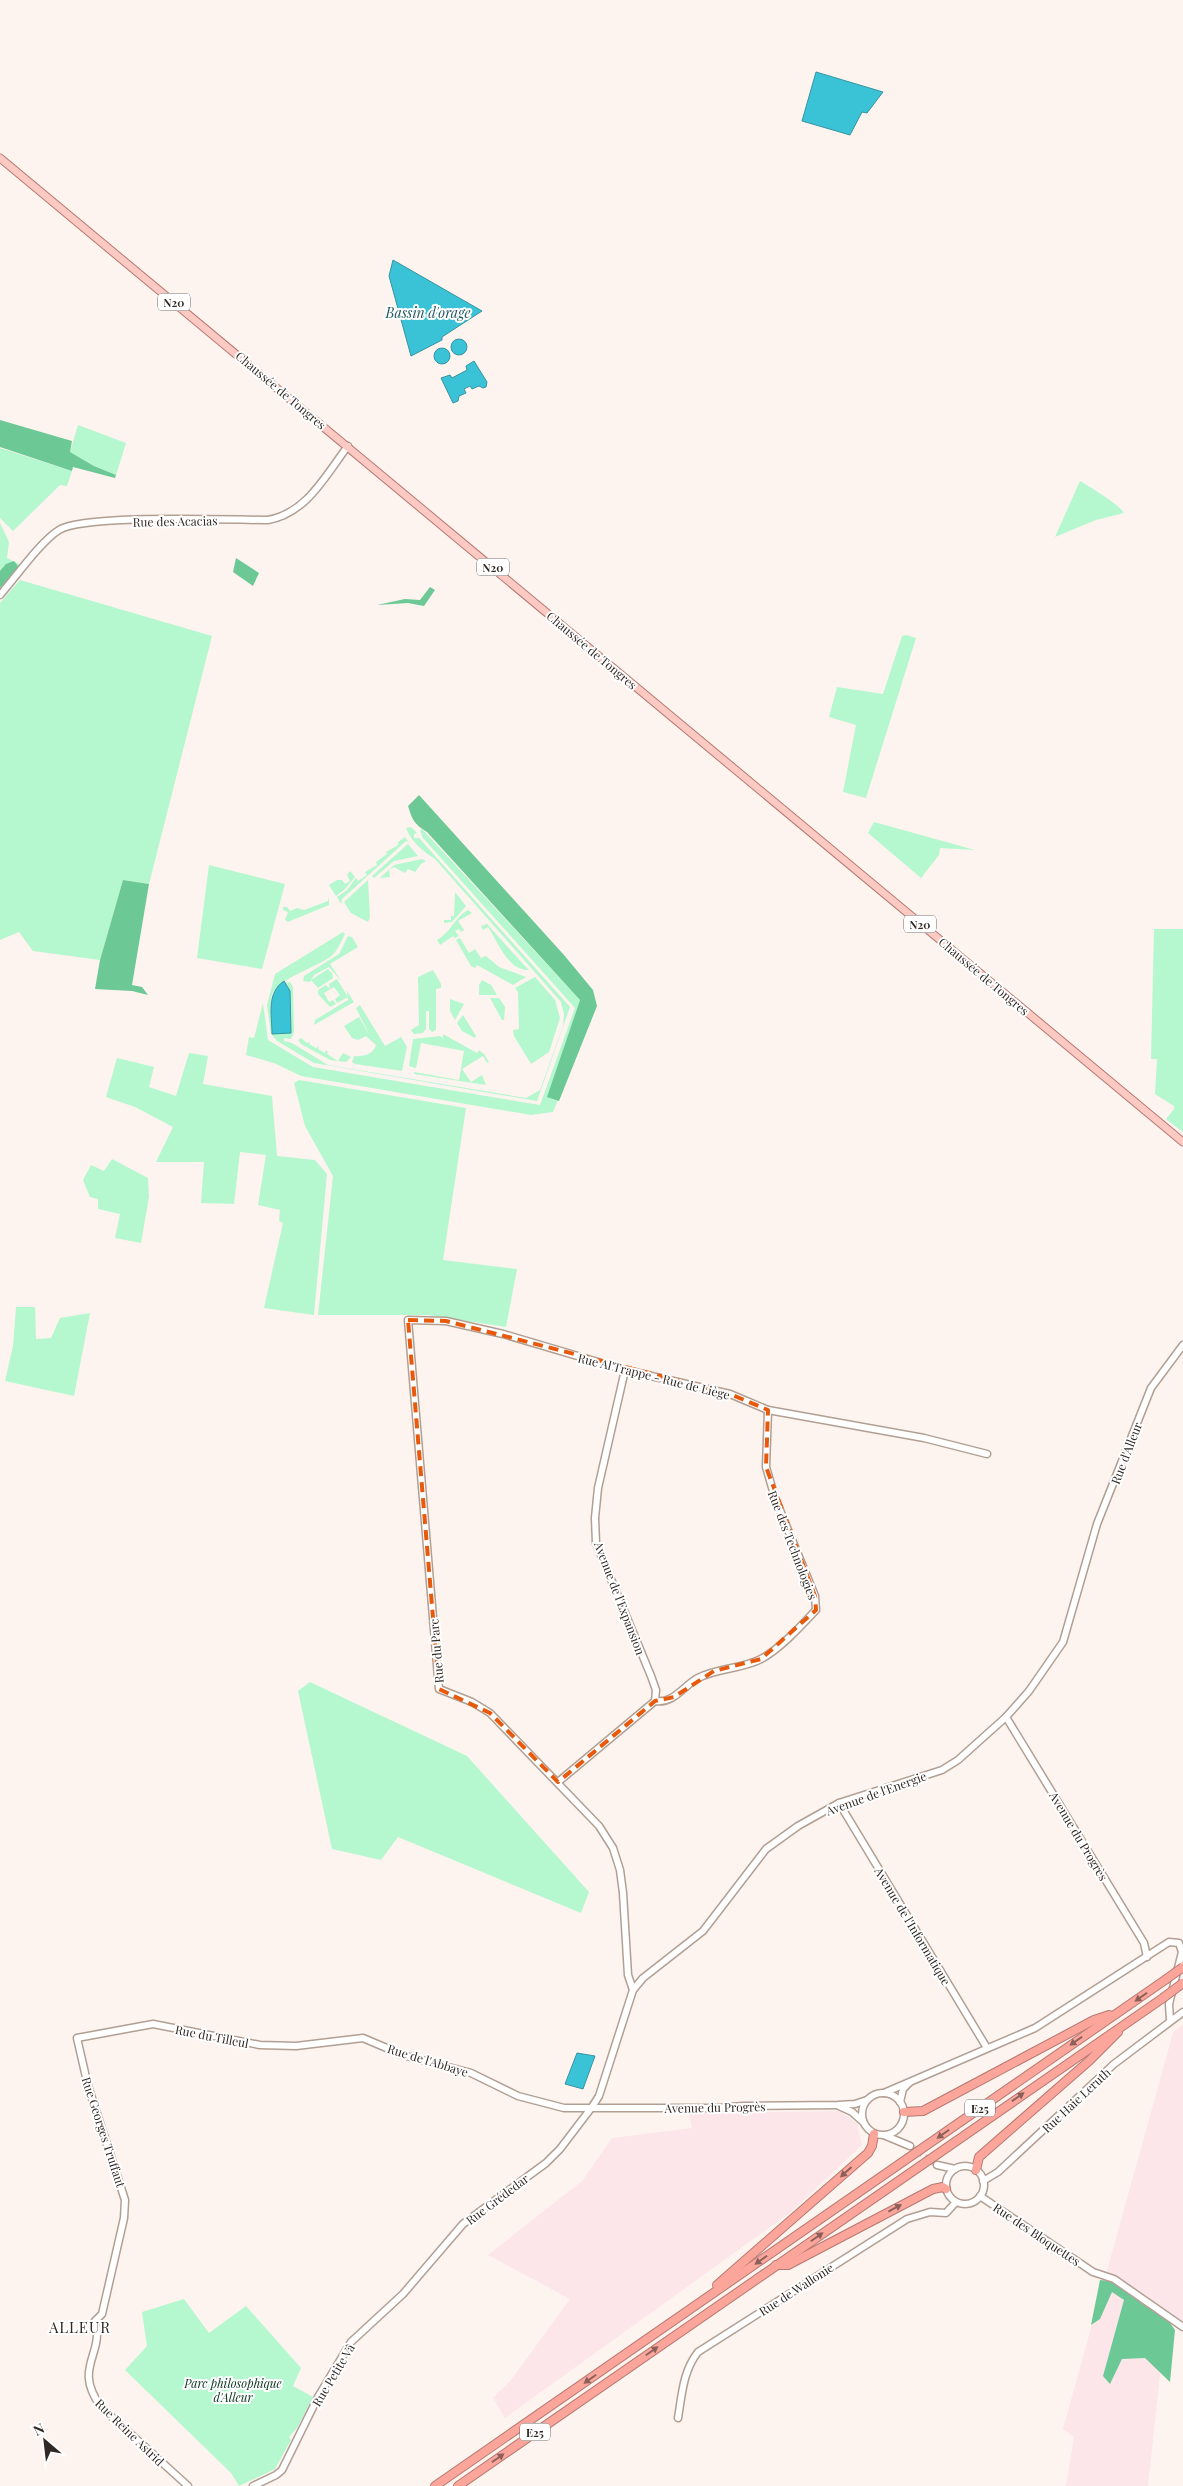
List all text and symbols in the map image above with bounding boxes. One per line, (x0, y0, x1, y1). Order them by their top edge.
road number: N20 (158, 294, 190, 310)
water label: Bassin d'orage (385, 303, 470, 322)
street label: Chaussée de Tongres (232, 347, 330, 433)
street label: Rue des Acacias (132, 512, 218, 530)
road number: N20 (477, 558, 509, 576)
street label: Chaussée de Tongres (543, 607, 641, 693)
road number: N20 (904, 916, 936, 932)
street label: Chaussée de Tongres (935, 933, 1033, 1019)
street label: Rue Al'Trappe - Rue de Liège (576, 1349, 732, 1403)
street label: Rue d'Alleur (1107, 1419, 1145, 1486)
street label: Rue des Technologies (765, 1488, 821, 1602)
street label: Avenue de l'Expansion (591, 1538, 649, 1657)
street label: Rue du Parc (425, 1618, 447, 1684)
street label: Avenue de l'Energie (823, 1767, 928, 1819)
street label: Avenue du Progrès (1046, 1788, 1112, 1883)
street label: Avenue de l'Informatique (871, 1863, 955, 1988)
one-way arrow (1134, 1992, 1147, 2002)
street label: Rue du Tilleul (174, 2021, 251, 2051)
one-way arrow (1069, 2036, 1083, 2046)
street label: Rue de l'Abbaye (386, 2040, 470, 2080)
street label: Rue Haie Leruth (1038, 2064, 1114, 2136)
street label: Rue Georges Truffaut (79, 2075, 130, 2190)
one-way arrow (1012, 2092, 1025, 2102)
street label: Avenue du Progrès (663, 2098, 766, 2116)
road number: E25 (965, 2100, 995, 2116)
one-way arrow (936, 2129, 949, 2139)
one-way arrow (841, 2166, 853, 2178)
street label: Rue Grédedar (462, 2170, 532, 2228)
street label: Rue des Bloquettes (990, 2199, 1084, 2269)
one-way arrow (889, 2204, 902, 2213)
one-way arrow (810, 2232, 823, 2242)
one-way arrow (754, 2255, 768, 2265)
street label: Rue de Wallonie (756, 2259, 836, 2319)
district label: ALLEUR (48, 2317, 111, 2337)
street label: Rue Petite Vâ (308, 2341, 358, 2409)
one-way arrow (645, 2346, 659, 2356)
one-way arrow (583, 2374, 597, 2384)
park label: Parc philosophique d'Alleur (183, 2375, 282, 2405)
street label: Rue Reine Astrid (92, 2395, 168, 2469)
north arrow (20, 2416, 70, 2466)
text: N (30, 2418, 48, 2440)
road number: E25 (520, 2424, 550, 2440)
one-way arrow (491, 2453, 504, 2463)

